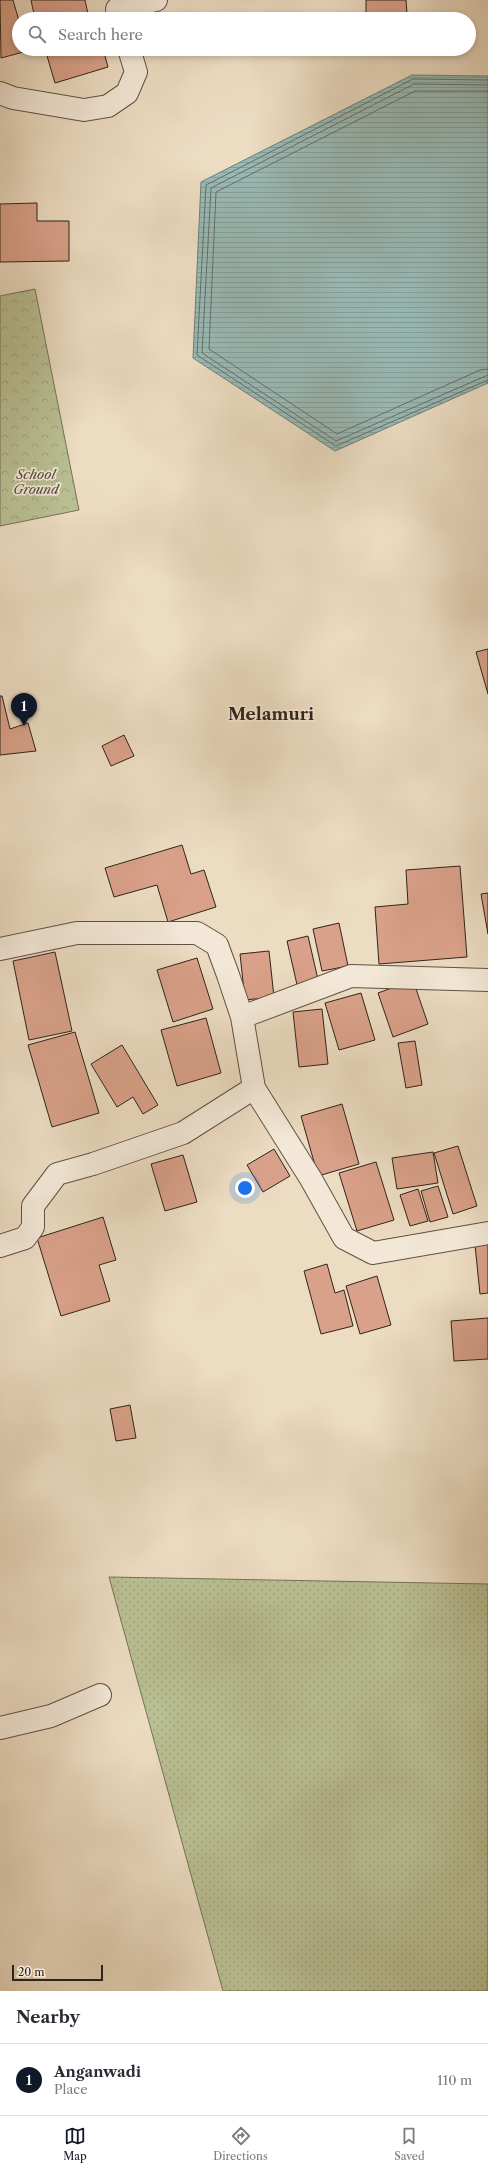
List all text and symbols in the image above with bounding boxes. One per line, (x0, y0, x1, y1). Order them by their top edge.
search box (12, 12, 476, 56)
icon: search (26, 23, 48, 45)
text: Search here (58, 25, 143, 44)
park label: School Ground (13, 466, 60, 497)
pin: 1 (11, 693, 37, 726)
district label: Melamuri (228, 704, 314, 724)
your location (235, 1178, 255, 1198)
scale bar (12, 1963, 103, 1982)
text: 20 m (18, 1965, 44, 1979)
text: Nearby (16, 2007, 80, 2027)
text: Anganwadi (54, 2062, 141, 2081)
text: 1 (26, 2072, 32, 2088)
text: 110 m (437, 2072, 472, 2088)
text: Place (54, 2081, 87, 2097)
tab: Map (63, 2125, 87, 2163)
tab: Directions (213, 2125, 268, 2163)
tab: Saved (394, 2125, 425, 2163)

